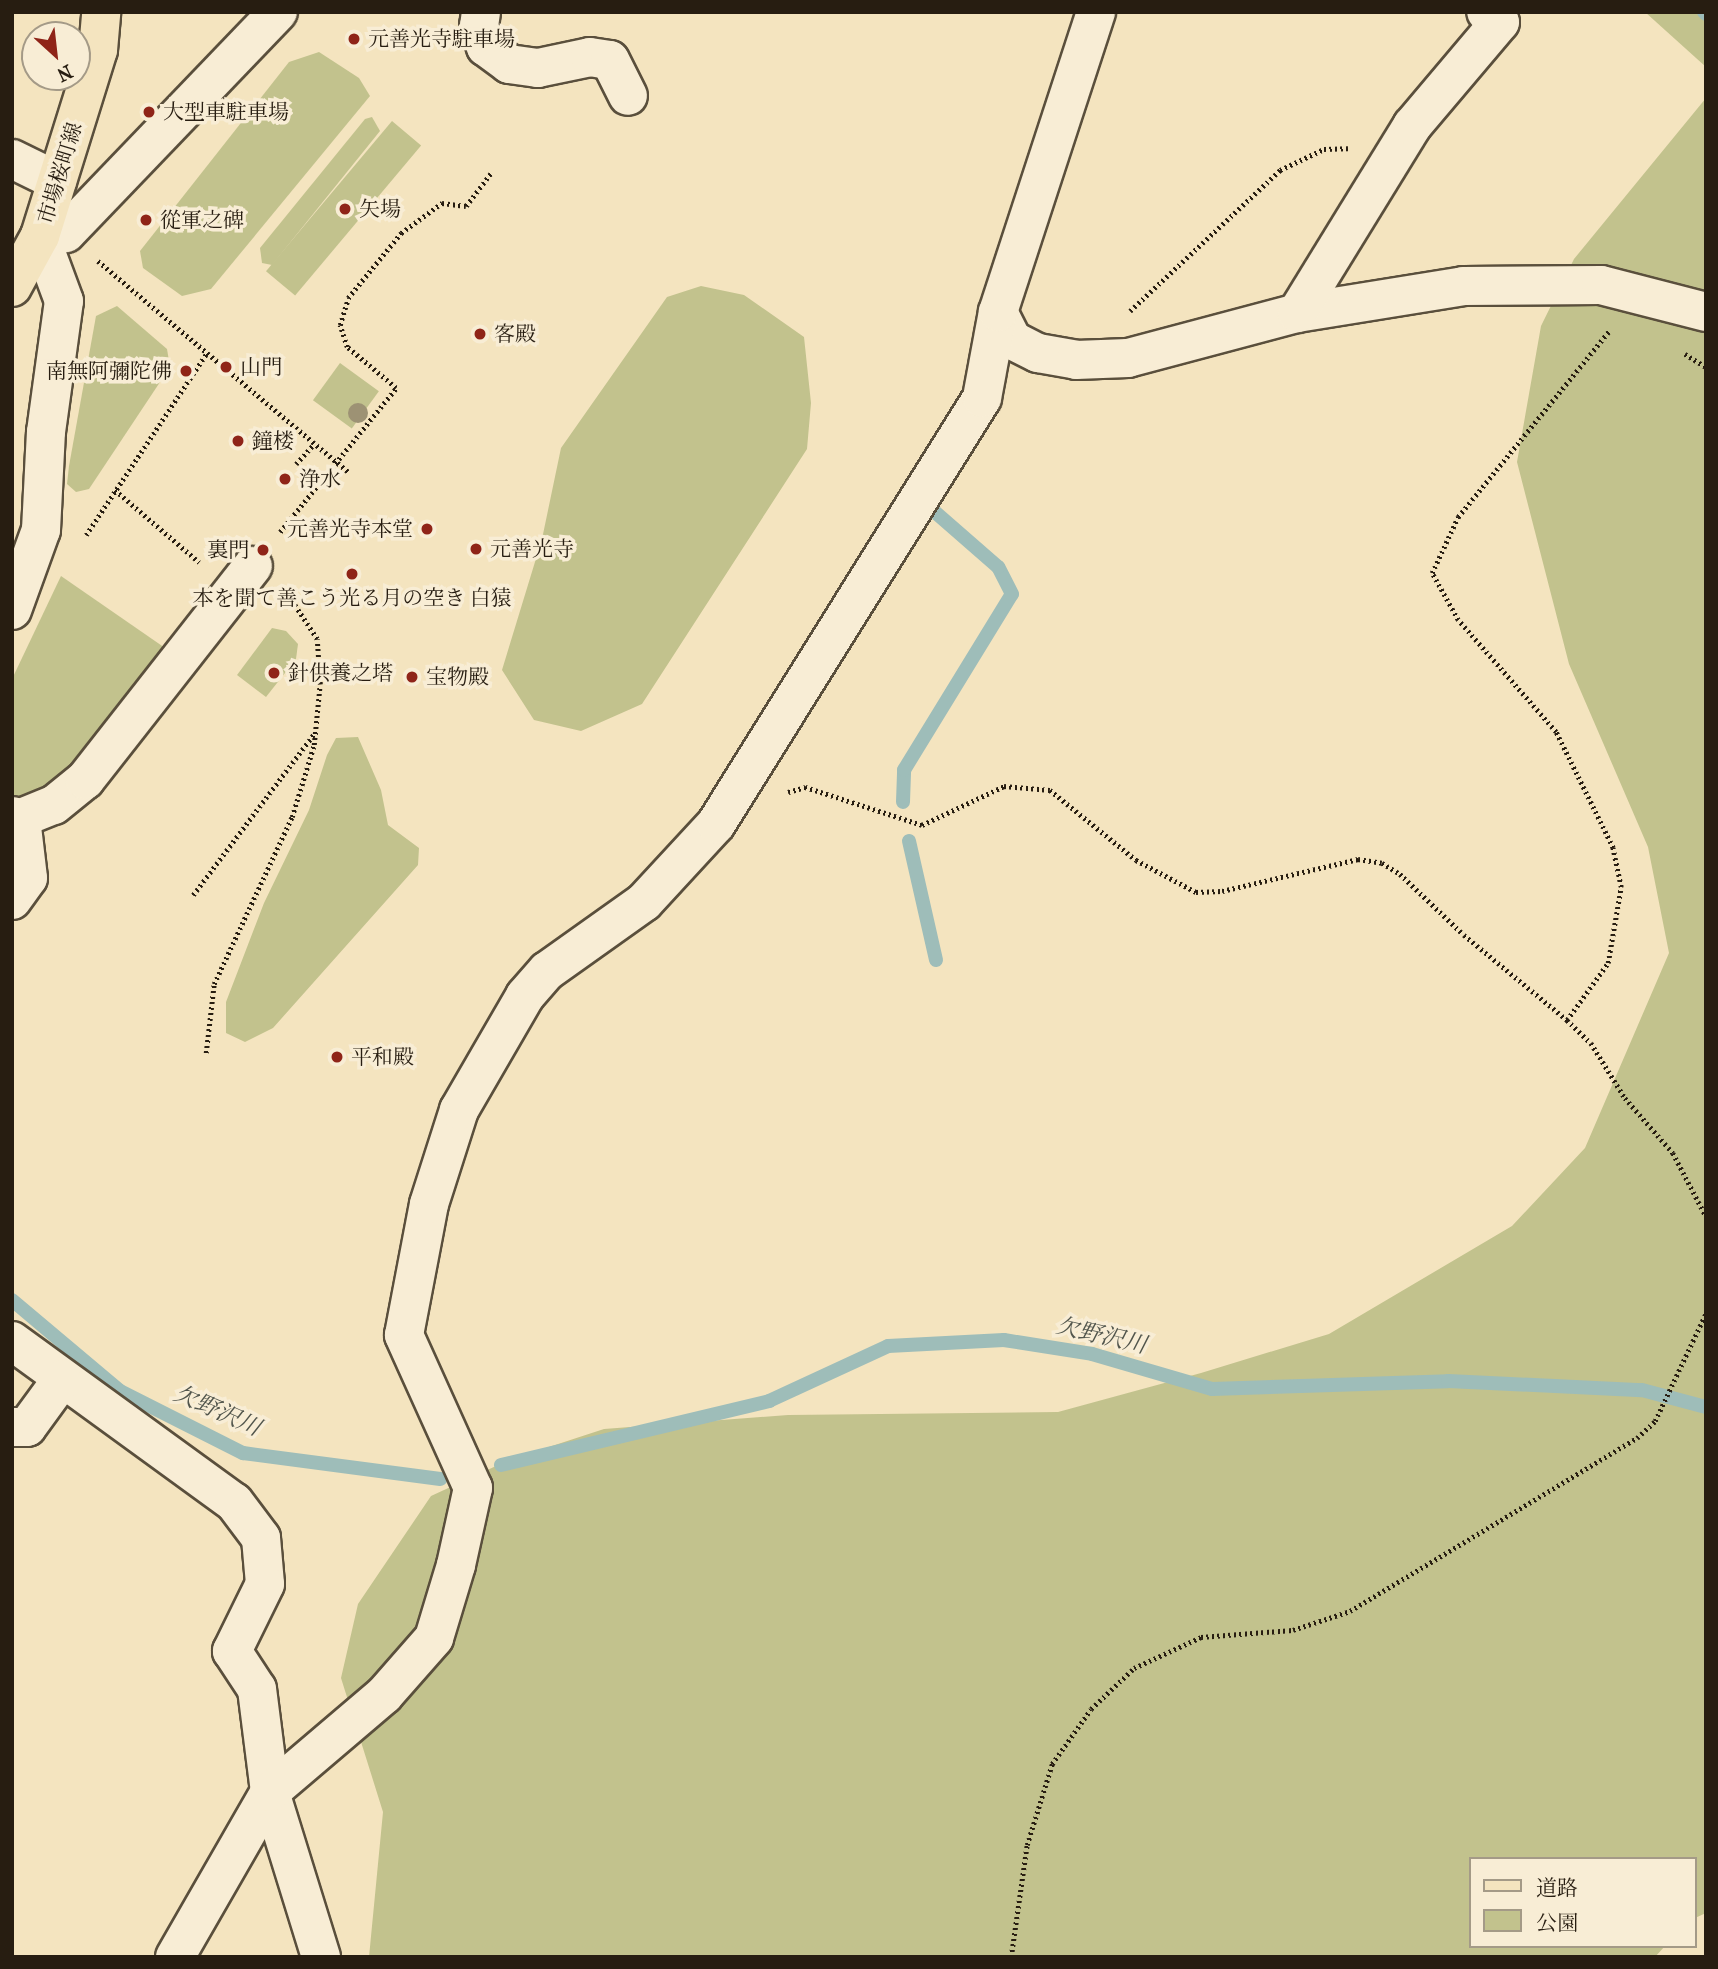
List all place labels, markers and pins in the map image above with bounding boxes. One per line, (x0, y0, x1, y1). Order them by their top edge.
place label: 元善光寺駐車場 (368, 26, 515, 52)
marker: 元善光寺駐車場 (346, 31, 362, 47)
place label: 大型車駐車場 (163, 99, 289, 125)
marker: 大型車駐車場 (141, 104, 157, 120)
place label: 矢場 (359, 196, 401, 222)
marker: 矢場 (337, 201, 353, 217)
place label: 從軍之碑 (160, 207, 244, 233)
marker: 從軍之碑 (138, 212, 154, 228)
place label: 客殿 (494, 321, 536, 347)
marker: 客殿 (472, 326, 488, 342)
place label: 山門 (240, 354, 282, 380)
place label: 南無阿彌陀佛 (46, 358, 172, 384)
marker: 山門 (218, 359, 234, 375)
marker: 南無阿彌陀佛 (178, 363, 194, 379)
place label: 鐘楼 (252, 428, 294, 454)
marker: 鐘楼 (230, 433, 246, 449)
place label: 浄水 (299, 466, 341, 492)
marker: 浄水 (277, 471, 293, 487)
place label: 元善光寺本堂 (287, 516, 413, 542)
marker: 元善光寺本堂 (419, 521, 435, 537)
place label: 元善光寺 (490, 536, 574, 562)
place label: 裏門 (207, 537, 249, 563)
marker: 元善光寺 (468, 541, 484, 557)
marker: 裏門 (255, 542, 271, 558)
marker: 本を聞て善こう光る月の空き 白猿 (344, 566, 360, 582)
place label: 本を聞て善こう光る月の空き 白猿 (192, 585, 512, 611)
place label: 針供養之塔 (288, 660, 393, 686)
place label: 宝物殿 (426, 664, 489, 690)
marker: 針供養之塔 (266, 665, 282, 681)
marker: 宝物殿 (404, 669, 420, 685)
place label: 平和殿 (351, 1044, 414, 1070)
marker: 平和殿 (329, 1049, 345, 1065)

